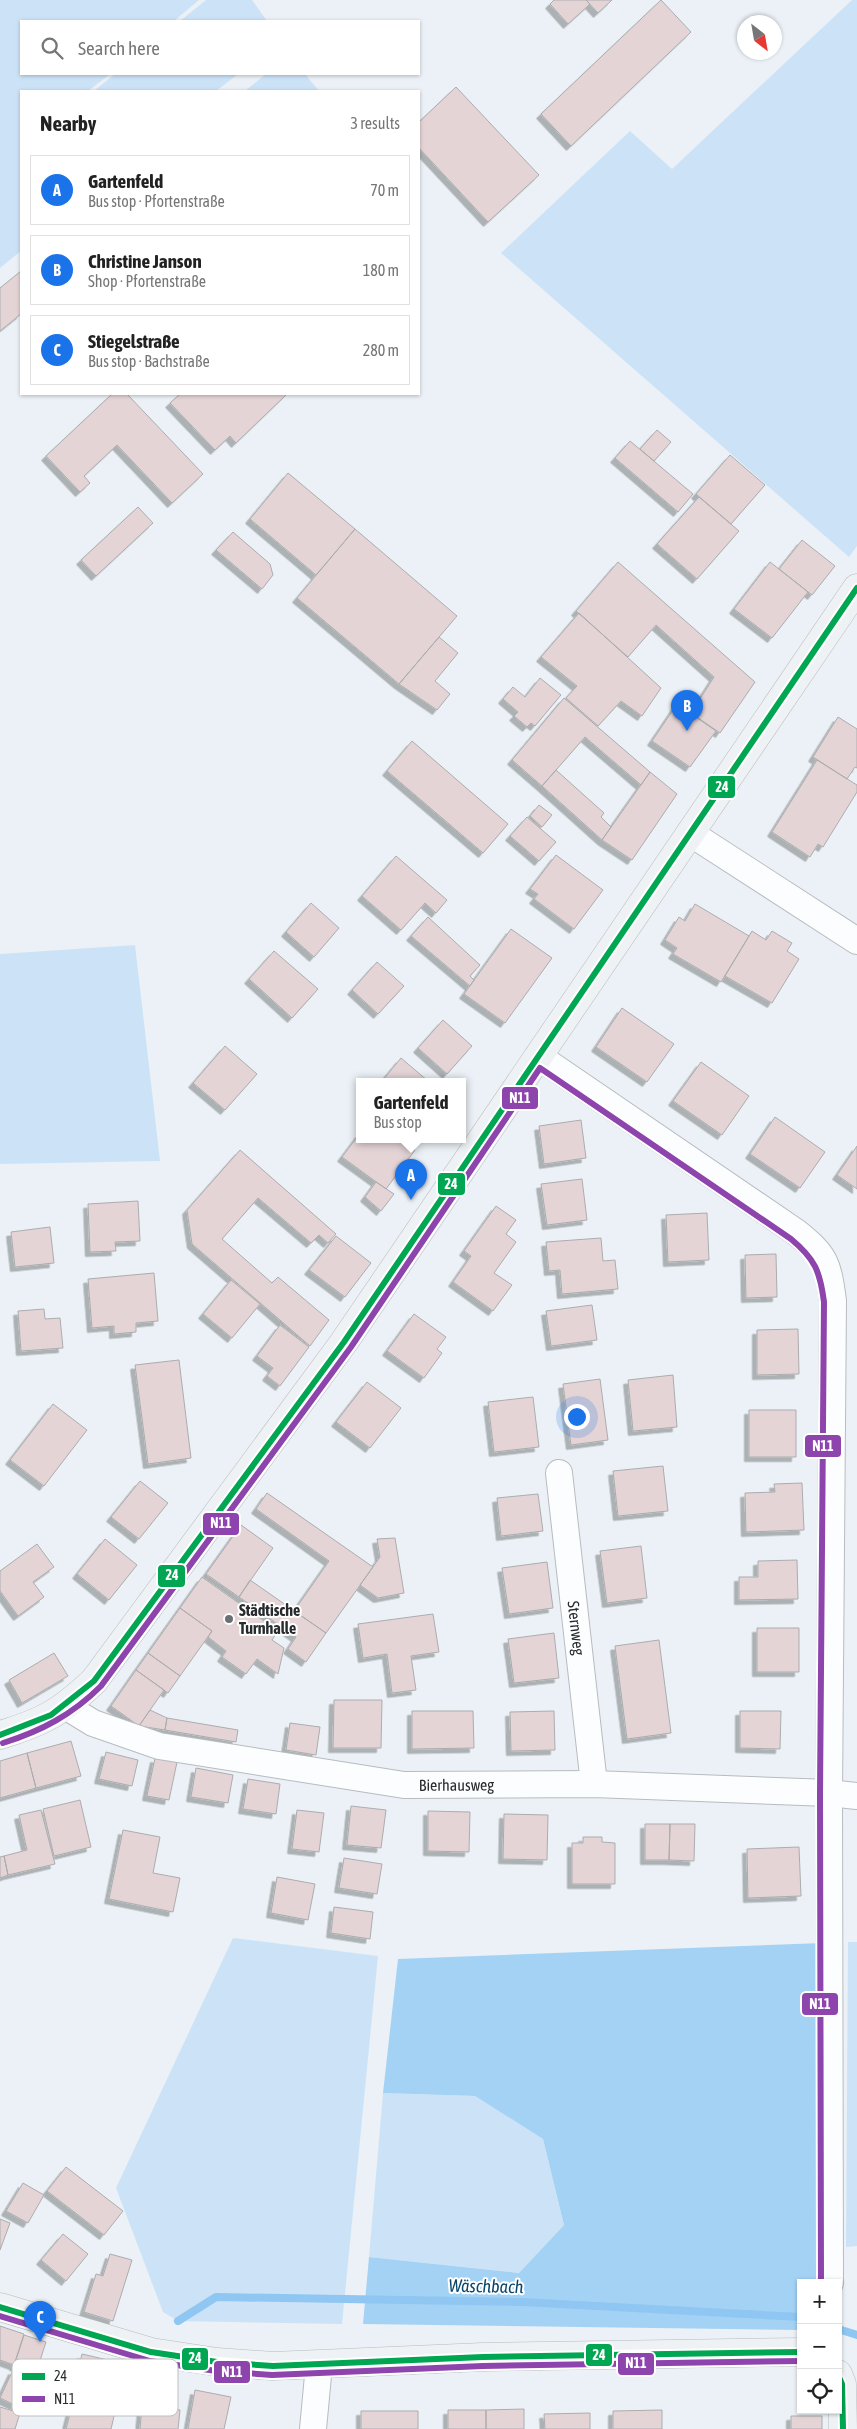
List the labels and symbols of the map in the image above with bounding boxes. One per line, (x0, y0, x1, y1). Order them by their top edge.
north arrow (737, 15, 782, 60)
pin: B (671, 690, 703, 731)
line badge: 24 (707, 775, 736, 799)
text: 24 (715, 779, 729, 795)
line badge: N11 (501, 1086, 539, 1110)
text: N11 (509, 1090, 531, 1106)
pin: A (395, 1159, 427, 1200)
line badge: 24 (437, 1172, 466, 1196)
text: 24 (444, 1176, 458, 1192)
your location (564, 1404, 590, 1430)
line badge: N11 (804, 1434, 842, 1458)
text: N11 (812, 1438, 834, 1454)
line badge: N11 (202, 1512, 240, 1536)
text: N11 (210, 1515, 232, 1531)
line badge: 24 (157, 1564, 186, 1588)
text: 24 (165, 1567, 179, 1583)
street label: Sternweg (564, 1600, 588, 1656)
place label: Städtische Turnhalle (239, 1601, 300, 1637)
marker: Städtische Turnhalle (223, 1613, 235, 1625)
street label: Bierhausweg (419, 1776, 494, 1795)
line badge: N11 (801, 1992, 839, 2016)
text: N11 (809, 1996, 831, 2012)
water label: Wäschbach (448, 2275, 524, 2297)
pin: C (24, 2301, 56, 2342)
line badge: 24 (585, 2343, 613, 2367)
line badge: 24 (181, 2347, 209, 2371)
text: 24 (592, 2347, 606, 2363)
text: 24 (188, 2350, 202, 2366)
line badge: N11 (617, 2352, 655, 2376)
text: N11 (625, 2355, 647, 2371)
legend (12, 2359, 178, 2416)
line badge: N11 (213, 2360, 251, 2384)
text: N11 (221, 2364, 243, 2380)
text: 24 (54, 2368, 68, 2384)
text: N11 (54, 2391, 75, 2407)

